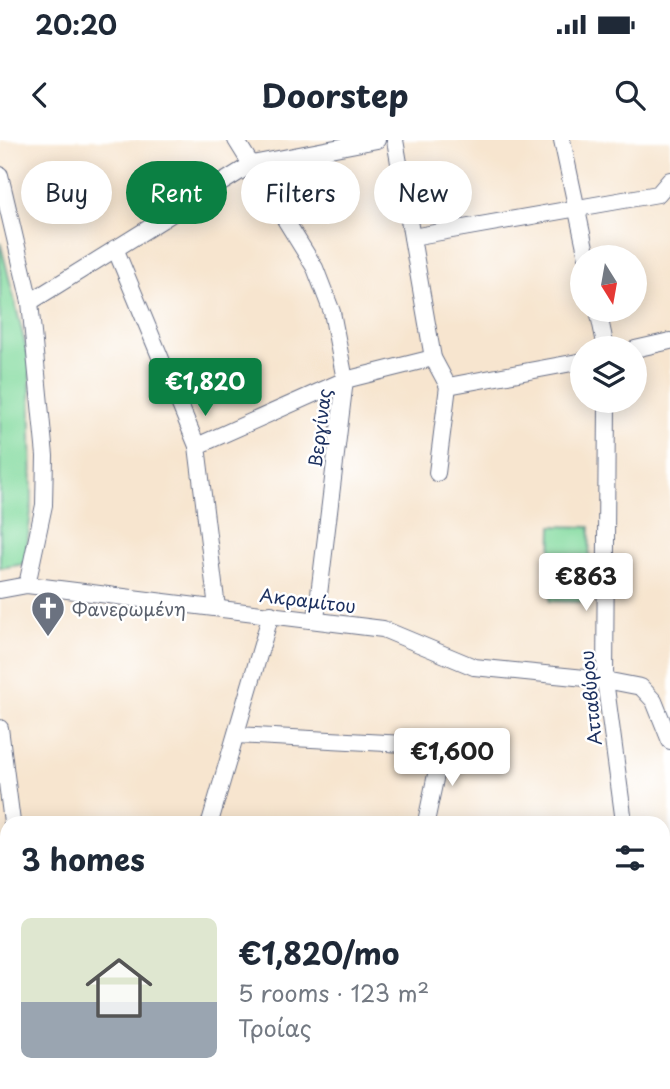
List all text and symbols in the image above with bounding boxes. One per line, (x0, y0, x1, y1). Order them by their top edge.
text: 20:20 (35, 5, 117, 44)
text: Doorstep (262, 71, 408, 119)
icon: back (21, 76, 59, 114)
icon: search (611, 76, 649, 114)
chip: Buy (21, 161, 112, 224)
chip: Rent (126, 161, 227, 224)
chip: Filters (241, 161, 360, 224)
chip: New (374, 161, 472, 224)
north arrow (570, 245, 648, 322)
map controls (570, 245, 647, 413)
button: layers (570, 336, 647, 413)
pin: €1,820 (148, 358, 262, 418)
text: €1,820 (165, 363, 245, 398)
street label: Βεργίνας (301, 387, 337, 469)
pin: €863 (545, 554, 627, 613)
text: €863 (555, 558, 617, 593)
street label: Ακραμίτου (258, 581, 358, 619)
church icon: Φανερωμένη (29, 589, 67, 638)
place label: Φανερωμένη (72, 595, 186, 622)
street label: Ατταβύρου (572, 649, 608, 747)
pin: €1,600 (395, 728, 509, 788)
text: €1,600 (410, 733, 494, 768)
text: 3 homes (21, 836, 145, 881)
icon: filters (611, 839, 649, 877)
text: €1,820/mo (238, 930, 399, 975)
icon: home (77, 946, 161, 1030)
text: 5 rooms · 123 m² (238, 975, 429, 1010)
text: Τροίας (238, 1010, 312, 1045)

